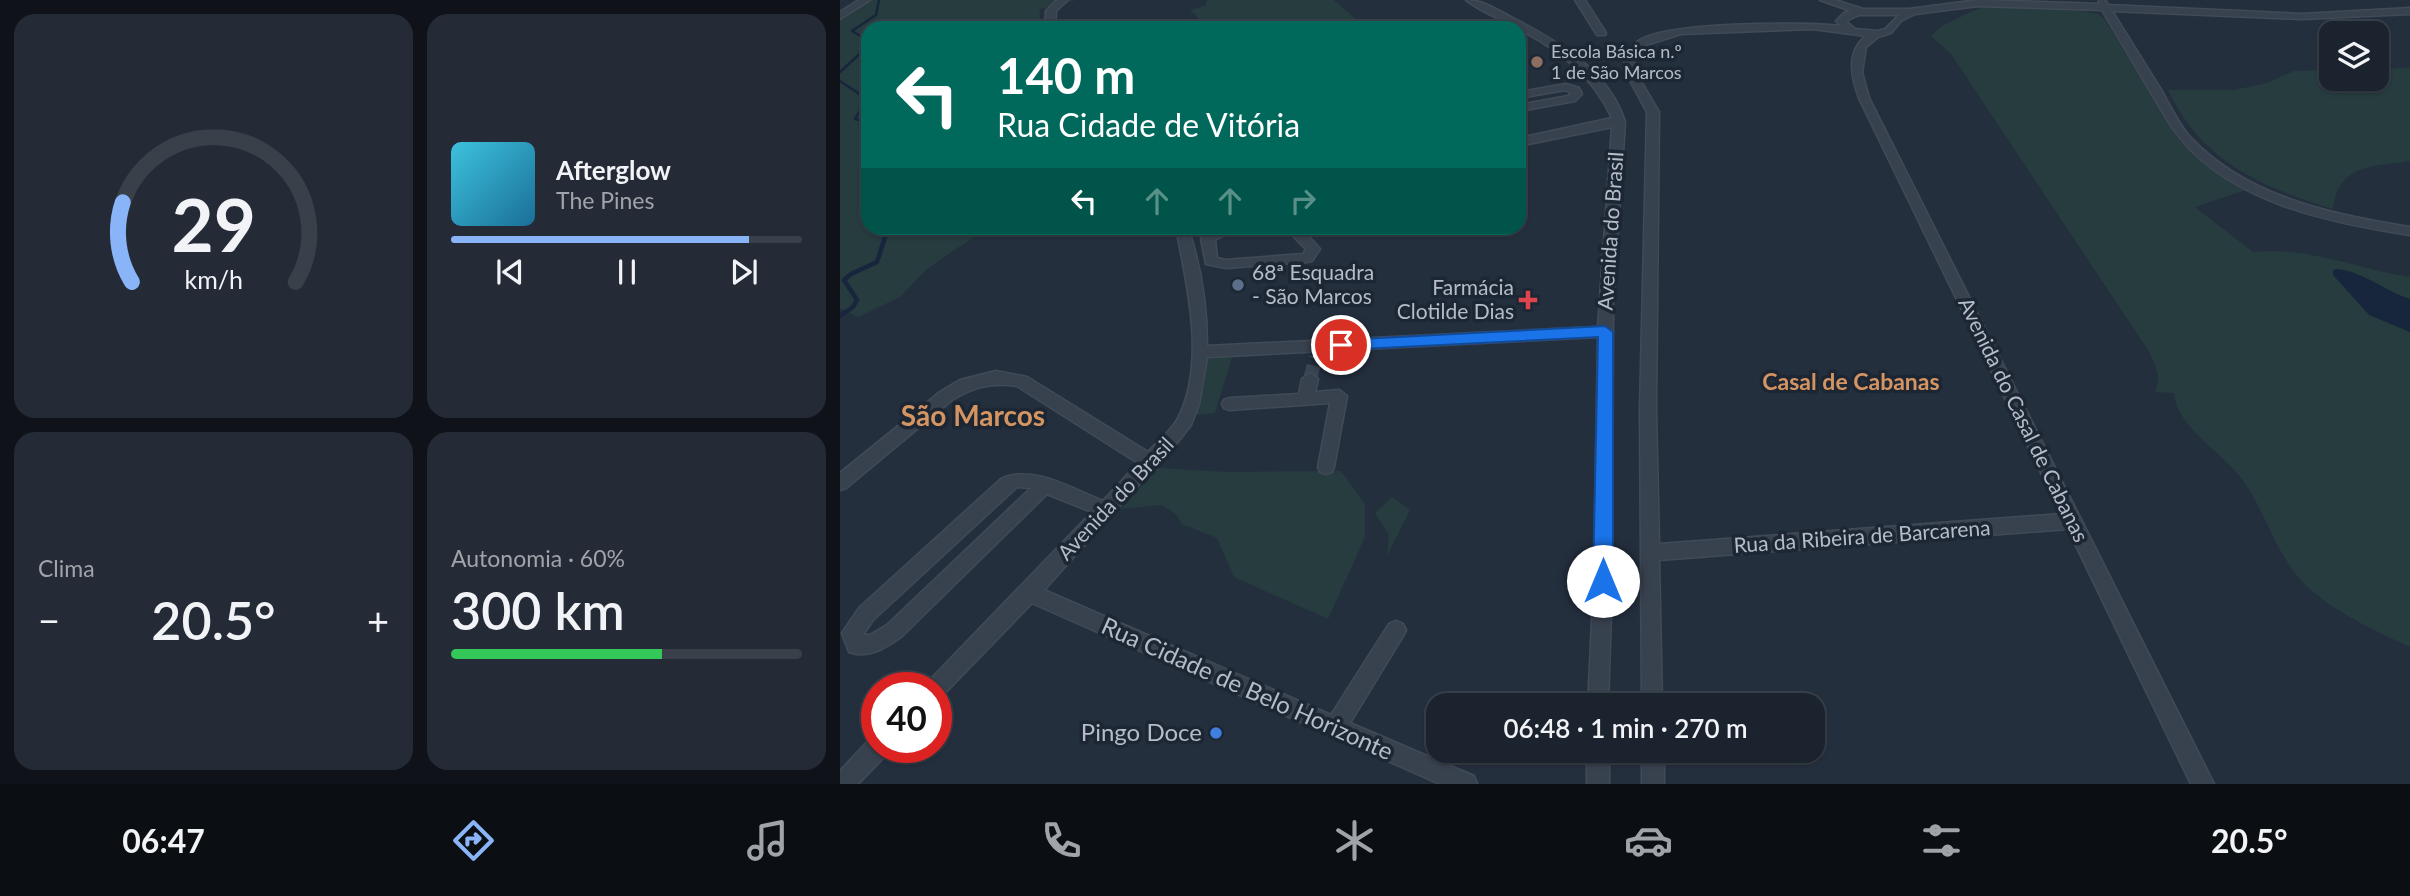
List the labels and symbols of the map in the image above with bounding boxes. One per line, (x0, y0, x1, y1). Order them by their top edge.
place label: Escola Básica n.º 1 de São Marcos (1551, 40, 1682, 83)
marker: Escola Básica n.º 1 de São Marcos (1529, 54, 1545, 70)
street label: Avenida do Brasil (1591, 151, 1628, 311)
place label: 68ª Esquadra - São Marcos (1252, 259, 1374, 308)
place label: Farmácia Clotilde Dias (1397, 274, 1514, 323)
marker: 68ª Esquadra - São Marcos (1230, 277, 1246, 293)
marker: Farmácia Clotilde Dias (1520, 292, 1536, 308)
street label: Avenida do Casal de Cabanas (1954, 293, 2095, 546)
pin (1311, 315, 1371, 375)
district label: Casal de Cabanas (1762, 367, 1940, 395)
district label: São Marcos (901, 398, 1045, 432)
street label: Avenida do Brasil (1052, 431, 1178, 565)
street label: Rua da Ribeira de Barcarena (1733, 514, 1991, 557)
position arrow (1566, 544, 1640, 618)
street label: Rua Cidade de Belo Horizonte (1097, 610, 1398, 765)
speed limit sign: 40 (861, 672, 952, 763)
place label: Pingo Doce (1081, 717, 1202, 746)
marker: Pingo Doce (1208, 725, 1224, 741)

